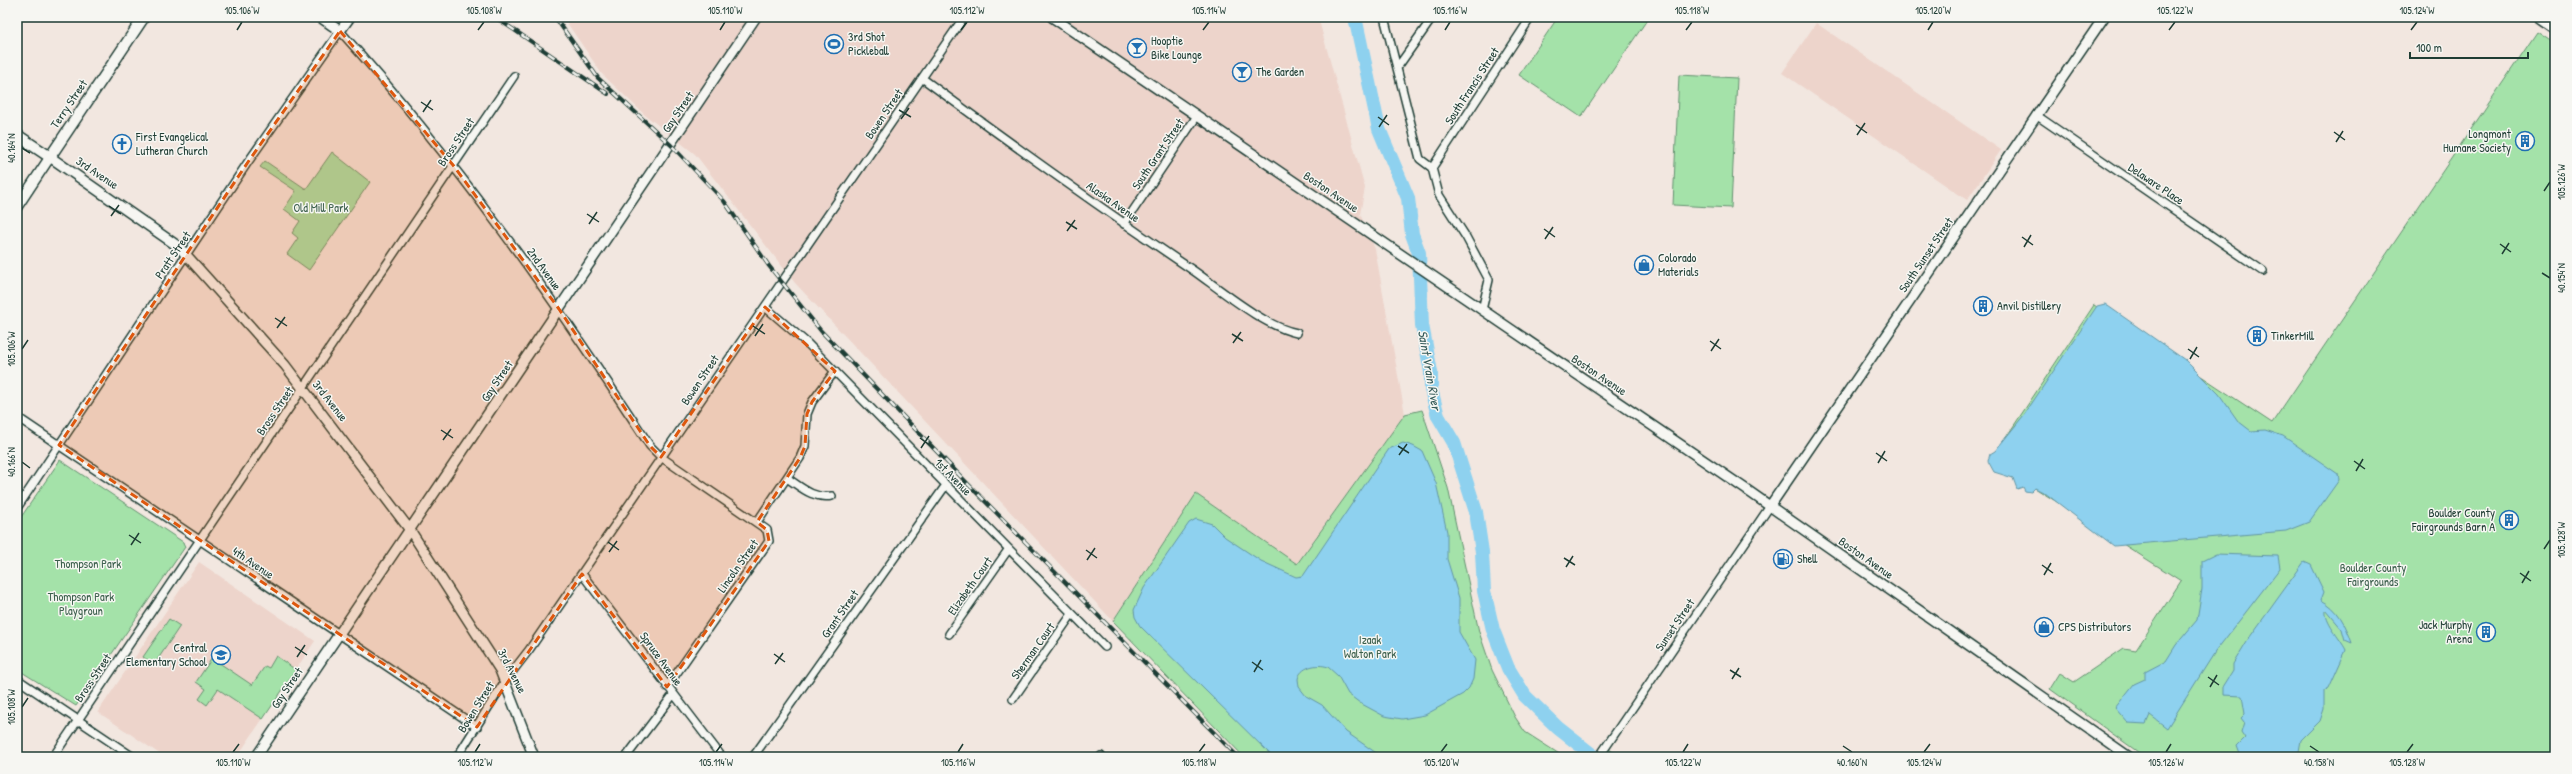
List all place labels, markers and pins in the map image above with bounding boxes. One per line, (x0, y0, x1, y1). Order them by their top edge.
place label: 3rd Shot Pickleball (848, 28, 890, 59)
place label: Hooptie Bike Lounge (1151, 32, 1202, 63)
sports icon: 3rd Shot Pickleball (823, 33, 845, 55)
bar icon: Hooptie Bike Lounge (1126, 37, 1148, 59)
bar icon: The Garden (1231, 61, 1253, 83)
place label: The Garden (1256, 63, 1304, 80)
place label: Longmont Humane Society (2443, 125, 2512, 156)
place label: First Evangelical Lutheran Church (135, 128, 209, 159)
building icon: Longmont Humane Society (2514, 130, 2536, 152)
church icon: First Evangelical Lutheran Church (111, 133, 133, 155)
place label: Colorado Materials (1658, 249, 1699, 280)
shop icon: Colorado Materials (1633, 254, 1655, 276)
building icon: Anvil Distillery (1972, 295, 1994, 317)
place label: Anvil Distillery (1997, 297, 2061, 314)
building icon: TinkerMill (2246, 325, 2268, 347)
place label: TinkerMill (2271, 327, 2315, 344)
place label: Boulder County Fairgrounds Barn A (2411, 504, 2495, 535)
building icon: Boulder County Fairgrounds Barn A (2498, 509, 2520, 531)
fuel station icon: Shell (1772, 548, 1794, 570)
place label: Shell (1797, 550, 1818, 567)
shop icon: CPS Distributors (2033, 616, 2055, 638)
place label: Jack Murphy Arena (2419, 616, 2472, 647)
place label: CPS Distributors (2058, 618, 2131, 635)
building icon: Jack Murphy Arena (2475, 621, 2497, 643)
place label: Central Elementary School (126, 639, 208, 670)
school or university icon: Central Elementary School (210, 644, 232, 666)

